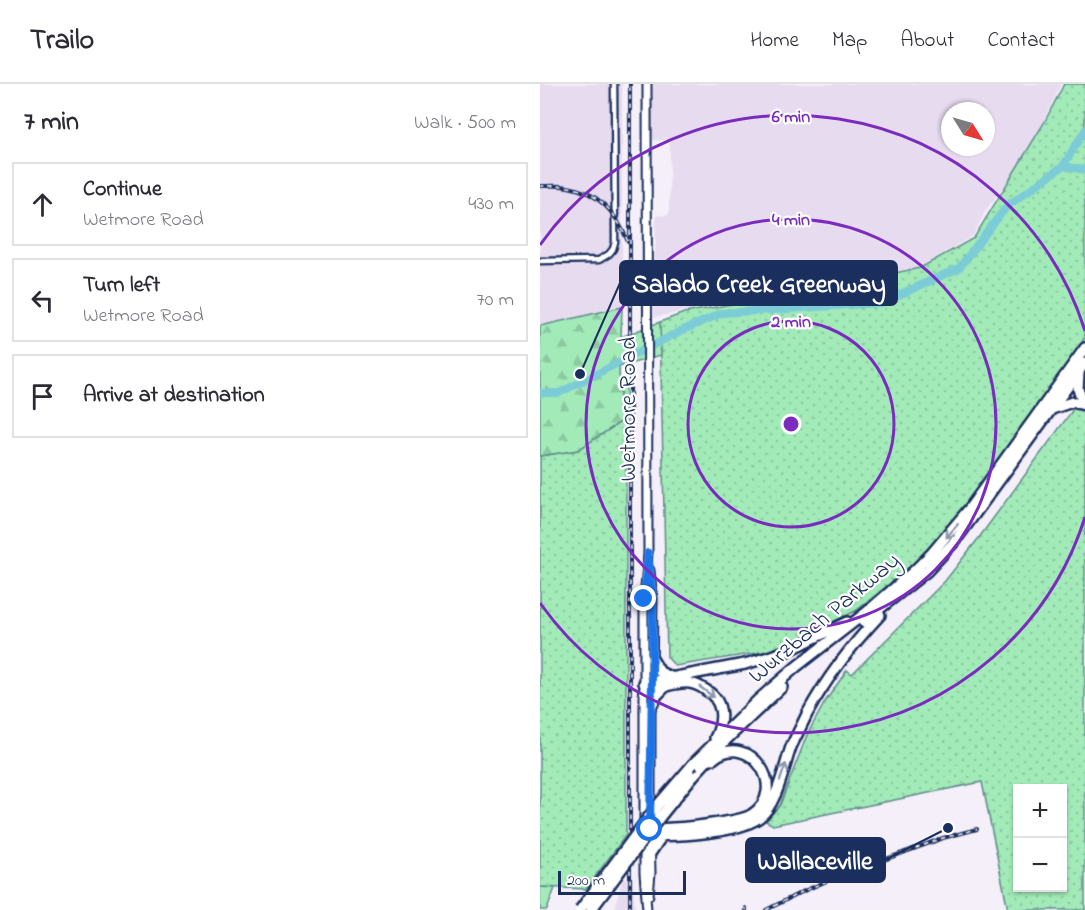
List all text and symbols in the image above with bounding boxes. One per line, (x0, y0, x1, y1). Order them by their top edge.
text: Trailo (30, 21, 94, 62)
text: Home (750, 26, 799, 56)
text: Map (832, 26, 867, 56)
text: About (900, 26, 954, 56)
text: Contact (987, 26, 1055, 56)
north arrow (941, 102, 995, 156)
text: 7 min (24, 104, 79, 142)
text: 6 min (772, 105, 810, 131)
text: Walk · 500 m (414, 109, 516, 138)
text: Continue (83, 174, 162, 206)
icon: ahead (26, 188, 59, 221)
text: 430 m (468, 190, 514, 219)
text: Wetmore Road (83, 206, 204, 235)
text: 4 min (772, 208, 810, 234)
callout: Salado Creek Greenway (620, 261, 897, 305)
text: Salado Creek Greenway (632, 267, 886, 305)
text: Turn left (83, 270, 160, 302)
icon: left (26, 284, 59, 317)
text: 70 m (477, 286, 514, 315)
text: Wetmore Road (83, 302, 204, 331)
text: 2 min (770, 310, 811, 336)
street label: Wetmore Road (612, 336, 647, 481)
icon: arrive (26, 380, 59, 413)
text: Arrive at destination (83, 380, 265, 412)
centre of rings (781, 414, 801, 434)
one-way arrow (945, 523, 958, 539)
street label: Wurzbach Parkway (741, 545, 909, 694)
route end (630, 585, 656, 611)
one-way arrow (698, 686, 714, 698)
one-way arrow (778, 763, 789, 782)
map controls (1013, 784, 1067, 892)
button: + (1013, 784, 1067, 838)
route start (636, 815, 662, 841)
callout: Wallaceville (746, 838, 885, 882)
button: − (1013, 838, 1067, 892)
text: Wallaceville (757, 844, 874, 882)
scale bar (558, 868, 686, 896)
text: 200 m (567, 869, 605, 893)

